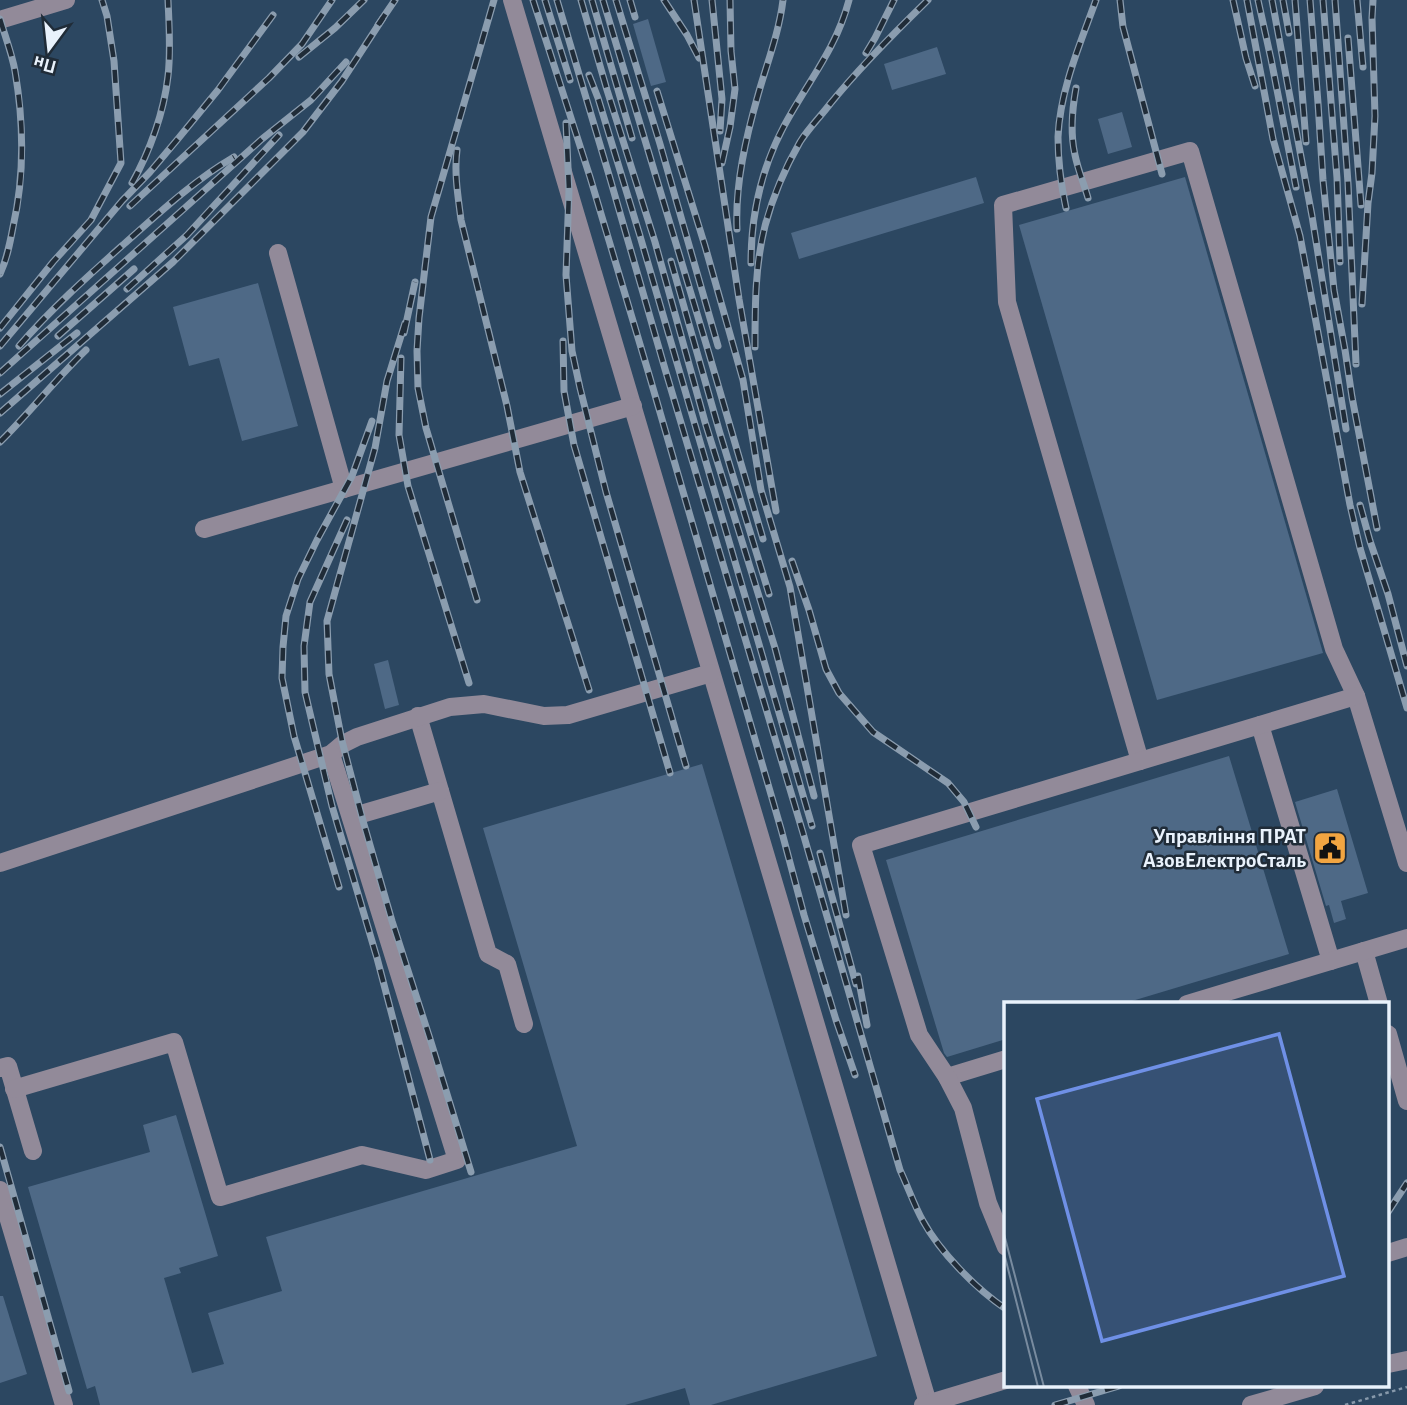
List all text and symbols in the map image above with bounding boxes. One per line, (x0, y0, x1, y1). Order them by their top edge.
north arrow (14, 14, 84, 84)
text: Пн (31, 52, 59, 76)
place label: Управління ПРАТ АзовЕлектроСталь (1143, 826, 1307, 871)
public building icon: Управління ПРАТ АзовЕлектроСталь (1311, 829, 1349, 867)
inset map (1004, 1002, 1390, 1388)

